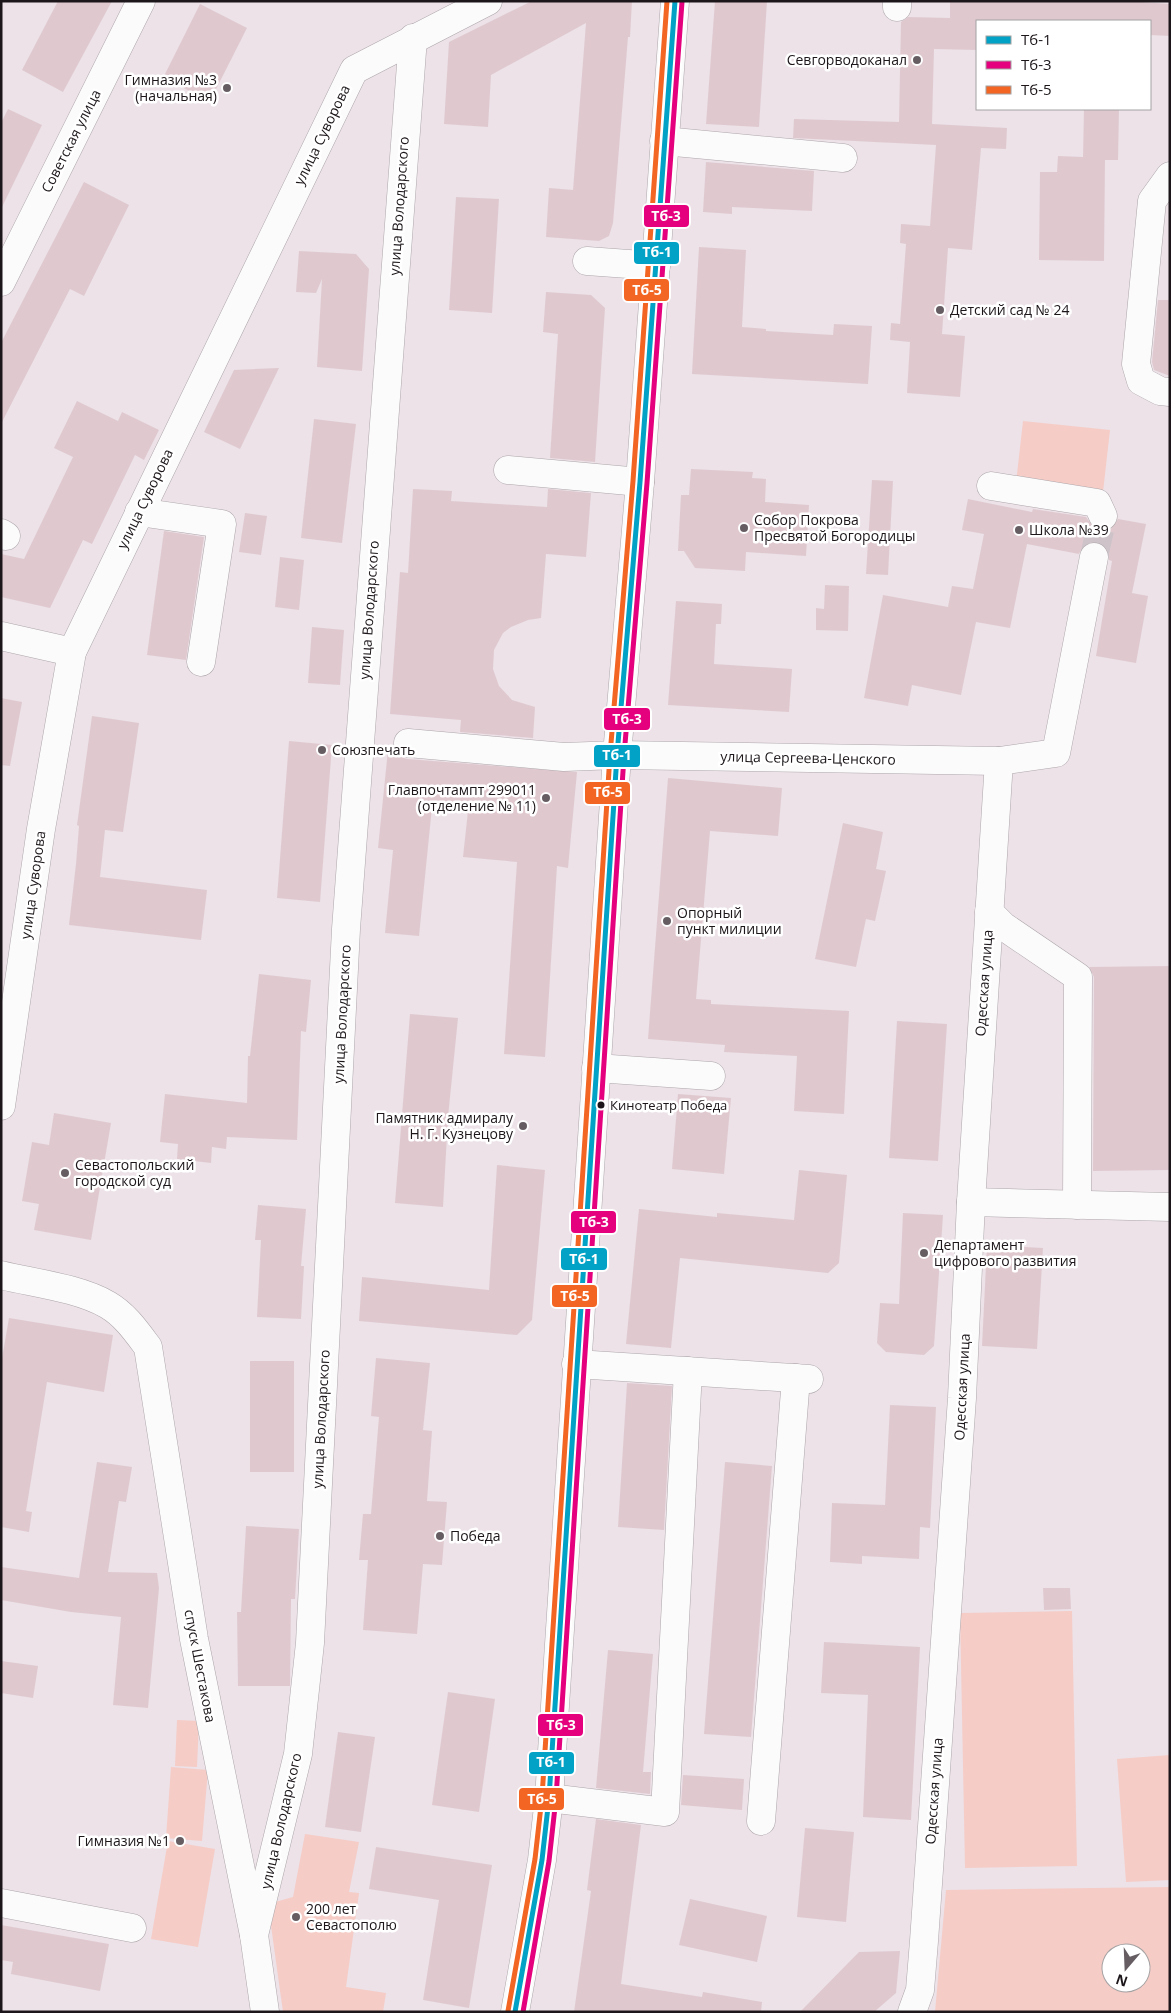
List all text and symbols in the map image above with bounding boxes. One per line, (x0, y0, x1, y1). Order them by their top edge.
legend (976, 20, 1151, 110)
text: Тб-1 (1021, 29, 1052, 49)
place label: Севгорводоканал (787, 50, 907, 69)
marker: Севгорводоканал (911, 54, 923, 66)
text: Тб-3 (1021, 54, 1052, 74)
place label: Гимназия №3 (начальная) (125, 70, 217, 105)
text: Тб-5 (1021, 79, 1052, 99)
marker: Гимназия №3 (начальная) (221, 82, 233, 94)
street label: улица Суворова (289, 82, 354, 188)
street label: Советская улица (36, 86, 105, 196)
street label: улица Володарского (384, 136, 413, 276)
line badge: Тб-3 (643, 204, 690, 228)
text: Тб-3 (651, 206, 681, 225)
line badge: Тб-1 (633, 241, 680, 265)
text: Тб-1 (642, 242, 672, 261)
line badge: Тб-5 (623, 278, 670, 302)
text: Тб-5 (632, 280, 662, 299)
place label: Детский сад № 24 (950, 300, 1069, 319)
marker: Детский сад № 24 (934, 304, 946, 316)
street label: улица Суворова (112, 446, 177, 552)
place label: Собор Покрова Пресвятой Богородицы (754, 510, 916, 545)
place label: Школа №39 (1029, 520, 1109, 539)
marker: Собор Покрова Пресвятой Богородицы (738, 522, 750, 534)
marker: Школа №39 (1013, 524, 1025, 536)
street label: улица Володарского (354, 540, 383, 680)
line badge: Тб-3 (603, 707, 651, 731)
text: Тб-3 (612, 709, 642, 728)
place label: Союзпечать (332, 740, 415, 759)
marker: Союзпечать (316, 744, 328, 756)
line badge: Тб-1 (593, 744, 641, 768)
text: Тб-1 (602, 745, 632, 764)
street label: улица Сергеева-Ценского (720, 746, 896, 769)
place label: Главпочтампт 299011 (отделение № 11) (388, 780, 536, 815)
line badge: Тб-5 (584, 781, 631, 805)
text: Тб-5 (593, 782, 623, 801)
marker: Главпочтампт 299011 (отделение № 11) (540, 792, 552, 804)
street label: улица Суворова (15, 830, 50, 940)
place label: Опорный пункт милиции (677, 903, 782, 938)
marker: Опорный пункт милиции (661, 915, 673, 927)
street label: Одесская улица (970, 929, 997, 1037)
street label: улица Володарского (328, 944, 355, 1084)
place label: Кинотеатр Победа (610, 1096, 727, 1114)
marker: Кинотеатр Победа (596, 1100, 606, 1110)
place label: Памятник адмиралу Н. Г. Кузнецову (375, 1108, 514, 1143)
marker: Памятник адмиралу Н. Г. Кузнецову (517, 1120, 529, 1132)
place label: Севастопольский городской суд (75, 1155, 194, 1190)
marker: Севастопольский городской суд (59, 1167, 71, 1179)
line badge: Тб-3 (570, 1210, 617, 1234)
text: Тб-3 (579, 1212, 609, 1231)
place label: Департамент цифрового развития (934, 1235, 1077, 1270)
line badge: Тб-1 (560, 1247, 608, 1271)
marker: Департамент цифрового развития (918, 1247, 930, 1259)
text: Тб-1 (569, 1249, 599, 1268)
line badge: Тб-5 (551, 1284, 598, 1308)
text: Тб-5 (560, 1286, 590, 1305)
street label: Одесская улица (949, 1333, 974, 1441)
street label: улица Володарского (307, 1349, 334, 1489)
place label: Победа (450, 1526, 501, 1545)
marker: Победа (434, 1530, 446, 1542)
street label: спуск Шестакова (180, 1608, 221, 1724)
line badge: Тб-3 (537, 1713, 584, 1737)
text: Тб-3 (546, 1715, 576, 1734)
street label: Одесская улица (920, 1737, 947, 1845)
street label: улица Володарского (256, 1751, 305, 1891)
line badge: Тб-1 (528, 1751, 575, 1775)
text: Тб-1 (536, 1752, 566, 1771)
line badge: Тб-5 (518, 1787, 565, 1811)
text: Тб-5 (527, 1789, 557, 1808)
place label: Гимназия №1 (78, 1831, 170, 1850)
marker: Гимназия №1 (174, 1835, 186, 1847)
place label: 200 лет Севастополю (306, 1899, 397, 1934)
marker: 200 лет Севастополю (290, 1911, 302, 1923)
north arrow (1101, 1943, 1151, 1993)
text: N (1113, 1970, 1130, 1992)

